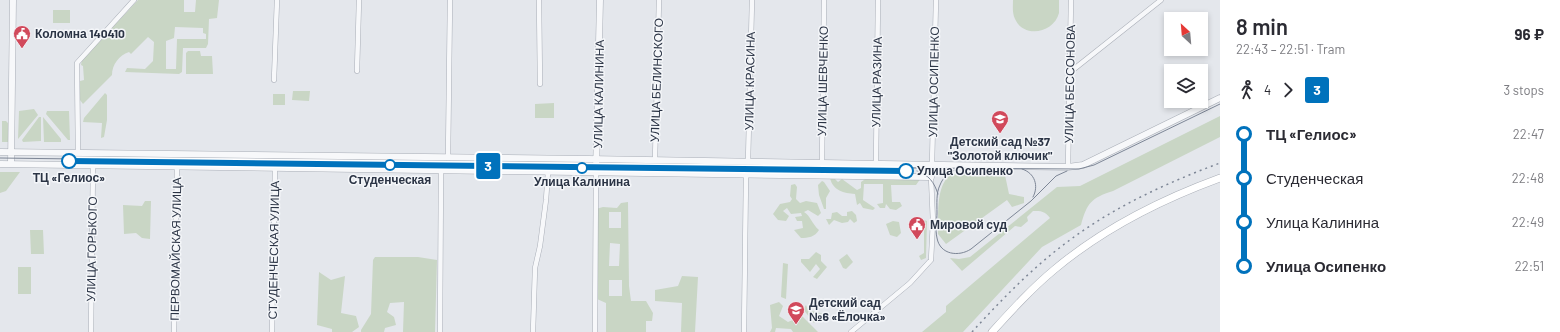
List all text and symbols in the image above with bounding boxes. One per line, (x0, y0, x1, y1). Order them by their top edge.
north arrow (1164, 12, 1208, 56)
map controls (1164, 12, 1208, 108)
text: 8 min (1236, 13, 1288, 39)
street label: УЛИЦА БЕЛИНСКОГО (647, 18, 666, 142)
public building icon: Коломна 140410 (12, 24, 32, 49)
street label: УЛИЦА БЕССОНОВА (1061, 24, 1078, 144)
text: 96 ₽ (1514, 25, 1544, 43)
place label: Коломна 140410 (35, 26, 125, 40)
street label: УЛИЦА ШЕВЧЕНКО (814, 26, 831, 136)
street label: УЛИЦА ОСИПЕНКО (925, 26, 942, 138)
street label: УЛИЦА КРАСИНА (741, 31, 758, 131)
street label: УЛИЦА РАЗИНА (868, 37, 885, 127)
street label: УЛИЦА КАЛИНИНА (590, 40, 607, 148)
text: 22:43 – 22:51 · Tram (1236, 41, 1345, 57)
button: layers (1164, 64, 1208, 108)
icon: walk (1236, 79, 1258, 101)
icon: forward (1277, 79, 1299, 101)
text: 3 (1313, 81, 1321, 98)
text: 4 (1264, 82, 1271, 98)
text: 3 stops (1503, 82, 1544, 98)
school or university icon: Детский сад №37 "Золотой ключик" (990, 109, 1010, 134)
text: ТЦ «Гелиос» (1266, 125, 1357, 143)
text: 22:47 (1513, 126, 1544, 142)
place label: Детский сад №37 "Золотой ключик" (948, 134, 1053, 162)
marker: ТЦ «Гелиос» (61, 153, 77, 169)
line badge: 3 (475, 153, 501, 179)
text: 3 (484, 157, 492, 174)
marker: Студенческая (384, 159, 396, 171)
marker: Улица Калинина (576, 162, 588, 174)
marker: Улица Осипенко (898, 163, 914, 179)
place label: Улица Осипенко (917, 163, 1013, 178)
text: Студенческая (1266, 169, 1363, 187)
place label: ТЦ «Гелиос» (33, 170, 105, 185)
text: 22:48 (1512, 170, 1544, 186)
place label: Студенческая (349, 172, 431, 187)
place label: Улица Калинина (534, 174, 630, 189)
street label: ПЕРВОМАЙСКАЯ УЛИЦА (167, 177, 184, 321)
street label: СТУДЕНЧЕСКАЯ УЛИЦА (265, 180, 282, 320)
street label: УЛИЦА ГОРЬКОГО (83, 196, 100, 302)
text: Улица Калинина (1266, 213, 1379, 231)
text: 22:49 (1512, 214, 1544, 230)
public building icon: Мировой суд (907, 215, 927, 240)
place label: Мировой суд (930, 217, 1007, 232)
text: Улица Осипенко (1266, 257, 1386, 275)
text: 22:51 (1515, 258, 1544, 274)
place label: Детский сад №6 «Ёлочка» (809, 295, 886, 323)
school or university icon: Детский сад №6 «Ёлочка» (786, 300, 806, 325)

